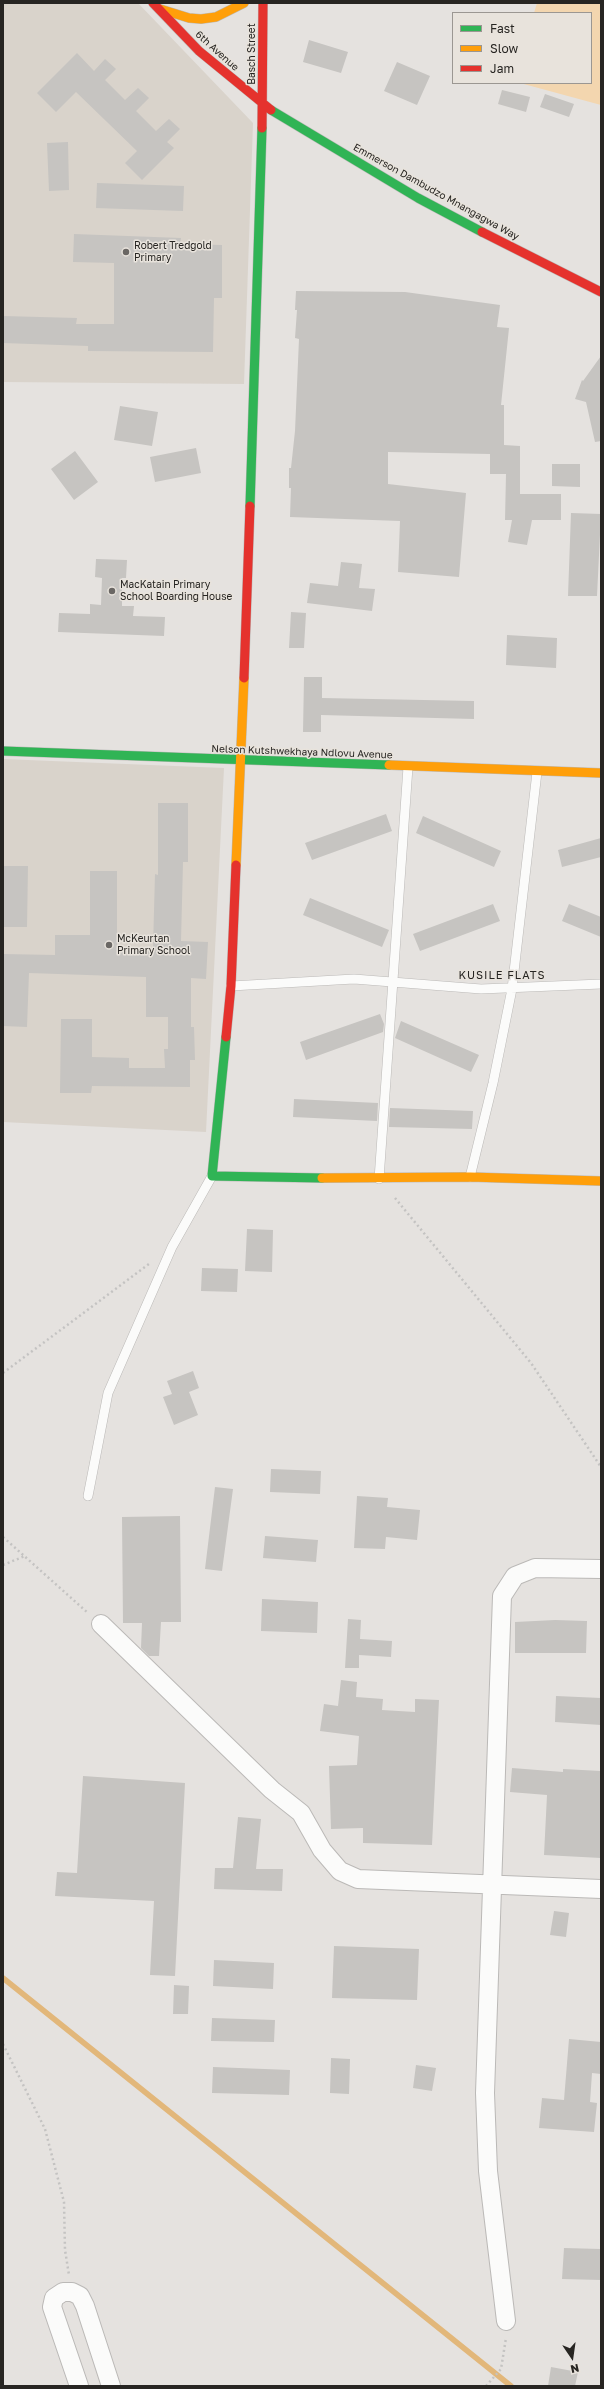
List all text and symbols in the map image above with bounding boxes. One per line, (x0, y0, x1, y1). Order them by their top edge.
legend (452, 12, 592, 84)
text: Fast (490, 21, 515, 36)
street label: Basch Street (246, 23, 258, 85)
street label: 6th Avenue (193, 28, 241, 74)
text: Slow (490, 41, 518, 56)
text: Jam (490, 61, 514, 76)
street label: Emmerson Dambudzo Mnangagwa Way (351, 141, 521, 243)
place label: Robert Tredgold Primary (134, 240, 212, 264)
marker: Robert Tredgold Primary (121, 247, 131, 257)
place label: MacKatain Primary School Boarding House (120, 579, 232, 602)
marker: MacKatain Primary School Boarding House (107, 586, 117, 596)
street label: Nelson Kutshwekhaya Ndlovu Avenue (211, 743, 393, 761)
place label: McKeurtan Primary School (117, 933, 190, 956)
marker: McKeurtan Primary School (104, 940, 114, 950)
district label: KUSILE FLATS (458, 969, 546, 983)
north arrow (552, 2337, 592, 2377)
text: N (569, 2362, 580, 2376)

